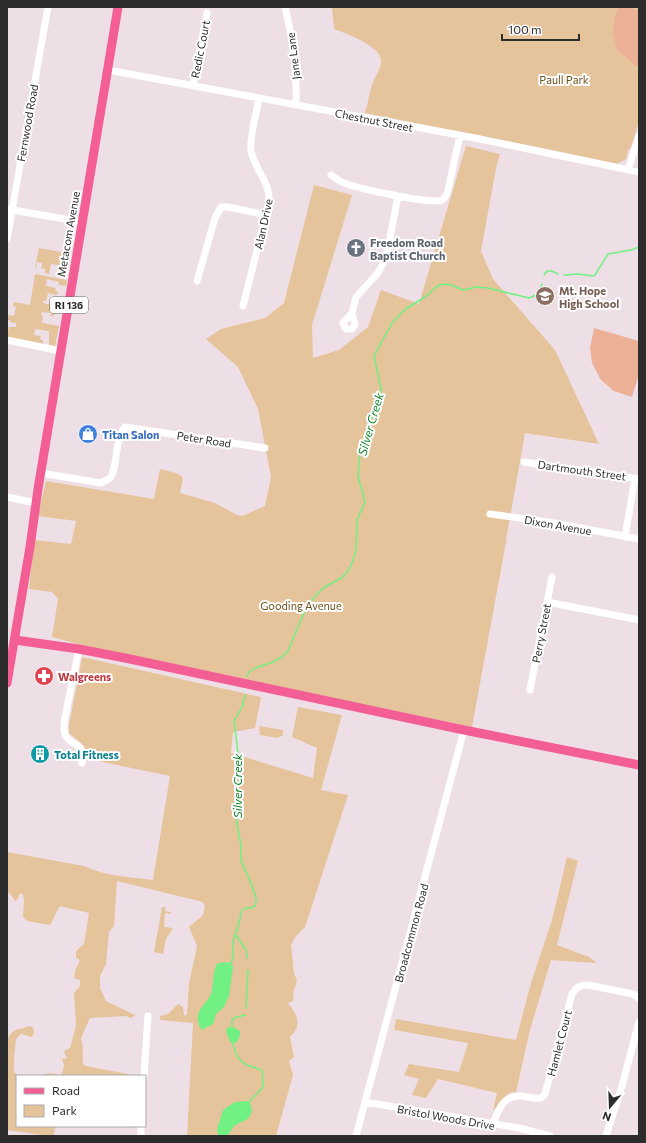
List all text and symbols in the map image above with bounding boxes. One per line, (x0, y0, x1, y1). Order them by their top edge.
scale bar (502, 16, 579, 42)
street label: Redic Court (188, 18, 212, 79)
text: 100 m (508, 22, 542, 36)
street label: Jane Lane (284, 31, 303, 80)
park label: Paull Park (539, 73, 589, 86)
street label: Fernwood Road (14, 83, 40, 163)
street label: Chestnut Street (334, 106, 415, 134)
street label: Metacom Avenue (54, 190, 82, 278)
street label: Alan Drive (251, 197, 275, 250)
place label: Freedom Road Baptist Church (370, 236, 445, 262)
church icon: Freedom Road Baptist Church (345, 237, 367, 259)
place label: Mt. Hope High School (559, 284, 619, 310)
school or university icon: Mt. Hope High School (534, 285, 556, 307)
road number: RI 136 (50, 297, 88, 313)
water label: Silver Creek (354, 391, 386, 457)
shop icon: Titan Salon (77, 423, 99, 445)
place label: Titan Salon (102, 428, 159, 441)
street label: Peter Road (176, 428, 232, 450)
street label: Dartmouth Street (537, 457, 627, 483)
street label: Dixon Avenue (523, 513, 593, 537)
park label: Gooding Avenue (260, 599, 342, 612)
street label: Perry Street (529, 602, 553, 664)
pharmacy icon: Walgreens (33, 665, 55, 687)
place label: Walgreens (58, 670, 111, 683)
building icon: Total Fitness (29, 743, 51, 765)
place label: Total Fitness (54, 748, 119, 761)
water label: Silver Creek (230, 753, 244, 818)
street label: Broadcommon Road (392, 882, 430, 984)
street label: Hamlet Court (544, 1008, 574, 1077)
legend (16, 1075, 146, 1127)
text: Road (52, 1083, 80, 1097)
north arrow (590, 1087, 630, 1127)
street label: Bristol Woods Drive (396, 1102, 496, 1132)
text: Park (52, 1103, 78, 1117)
text: N (601, 1109, 613, 1124)

